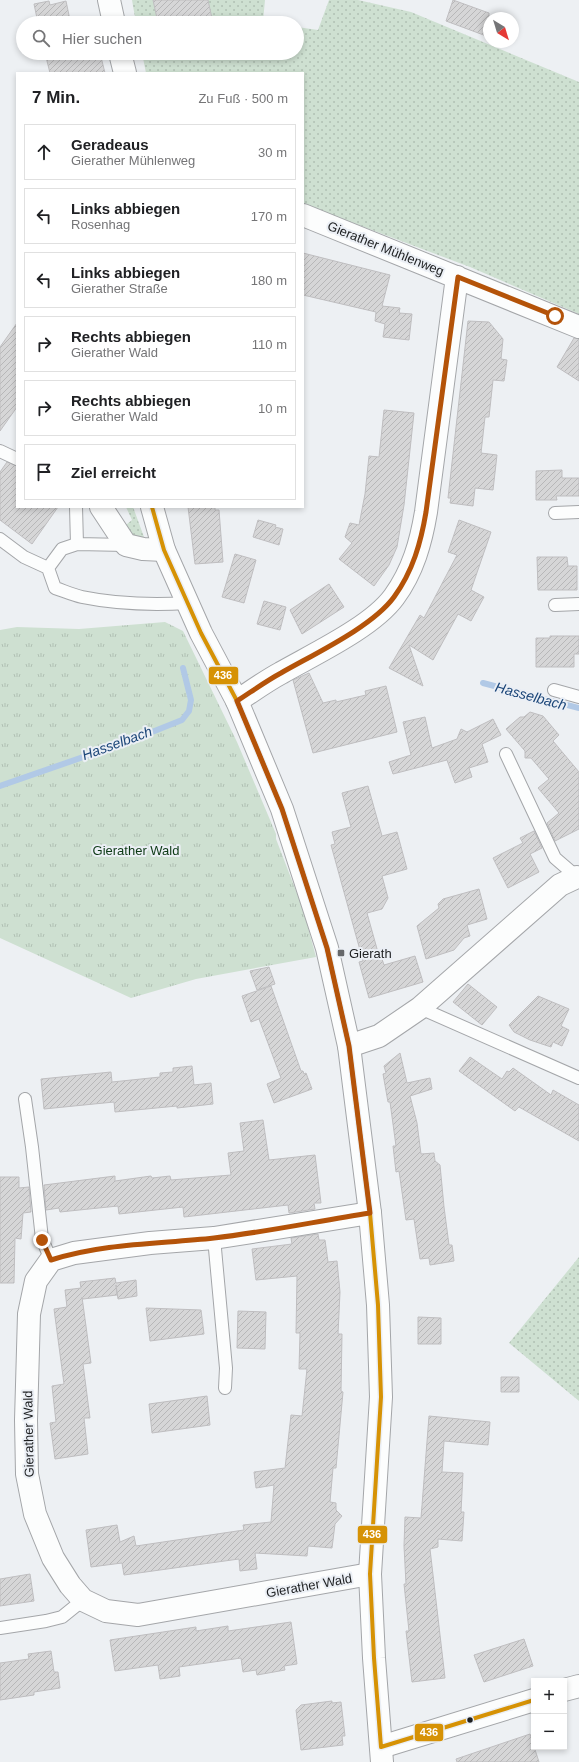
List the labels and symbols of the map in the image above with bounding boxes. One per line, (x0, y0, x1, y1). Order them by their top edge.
north arrow (483, 12, 519, 48)
street label: Gierather Mühlenweg (325, 218, 446, 279)
route start (546, 307, 564, 325)
line badge: 436 (208, 666, 239, 685)
text: 436 (214, 669, 232, 681)
water label: Hasselbach (494, 679, 569, 713)
water label: Hasselbach (80, 723, 154, 763)
park label: Gierather Wald (93, 843, 179, 858)
place label: Gierath (349, 946, 392, 961)
marker: Gierath (336, 948, 346, 958)
route end (33, 1231, 51, 1249)
street label: Gierather Wald (20, 1390, 37, 1478)
line badge: 436 (357, 1525, 388, 1544)
text: 436 (363, 1528, 381, 1540)
street label: Gierather Wald (265, 1571, 353, 1600)
unlabelled marker (465, 1715, 475, 1725)
line badge: 436 (414, 1723, 444, 1742)
text: 436 (420, 1726, 438, 1738)

